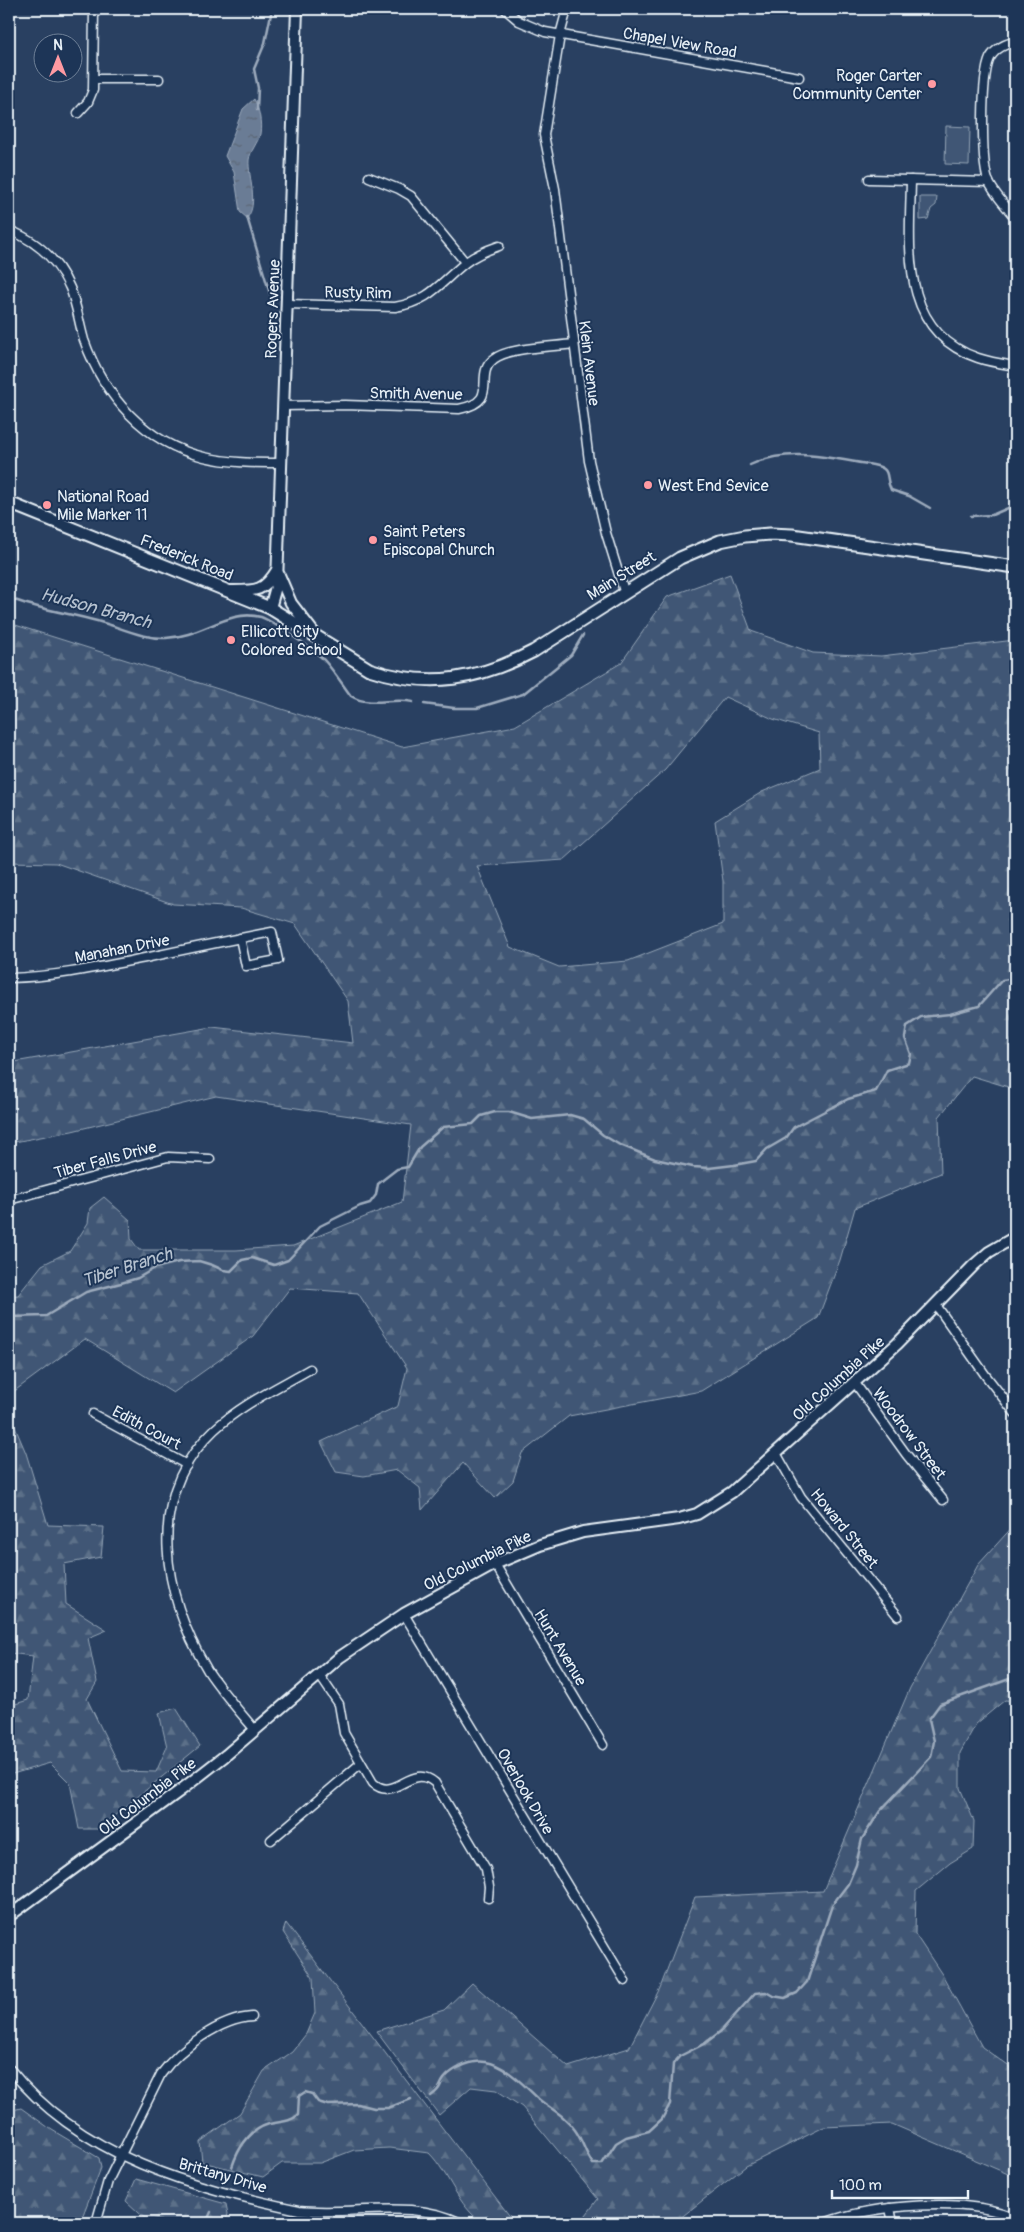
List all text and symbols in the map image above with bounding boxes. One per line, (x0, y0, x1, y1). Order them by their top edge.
street label: Chapel View Road (621, 23, 738, 63)
north arrow (32, 32, 82, 82)
text: N (53, 37, 63, 54)
place label: Roger Carter Community Center (793, 66, 922, 104)
marker: Roger Carter Community Center (926, 78, 938, 90)
street label: Rogers Avenue (261, 259, 285, 359)
street label: Rusty Rim (324, 282, 392, 304)
street label: Klein Avenue (574, 319, 604, 407)
street label: Smith Avenue (369, 383, 463, 405)
place label: West End Sevice (658, 476, 769, 496)
marker: West End Sevice (642, 479, 654, 491)
place label: National Road Mile Marker 11 (57, 487, 149, 525)
marker: National Road Mile Marker 11 (41, 499, 53, 511)
place label: Saint Peters Episcopal Church (383, 522, 495, 560)
street label: Frederick Road (137, 530, 236, 586)
marker: Saint Peters Episcopal Church (367, 534, 379, 546)
street label: Main Street (583, 547, 660, 605)
water label: Hudson Branch (38, 583, 155, 635)
place label: Ellicott City Colored School (241, 622, 342, 660)
marker: Ellicott City Colored School (225, 634, 237, 646)
street label: Manahan Drive (73, 930, 171, 968)
street label: Tiber Falls Drive (52, 1137, 159, 1183)
water label: Tiber Branch (79, 1242, 177, 1293)
street label: Old Columbia Pike (788, 1332, 889, 1425)
street label: Woodrow Street (868, 1384, 951, 1484)
street label: Edith Court (109, 1401, 185, 1455)
street label: Howard Street (806, 1485, 883, 1573)
street label: Old Columbia Pike (420, 1526, 535, 1596)
street label: Hunt Avenue (529, 1605, 591, 1690)
street label: Overlook Drive (492, 1745, 558, 1838)
street label: Old Columbia Pike (95, 1753, 201, 1840)
street label: Brittany Drive (176, 2154, 269, 2198)
scale bar (832, 2167, 968, 2199)
text: 100 m (839, 2176, 882, 2195)

